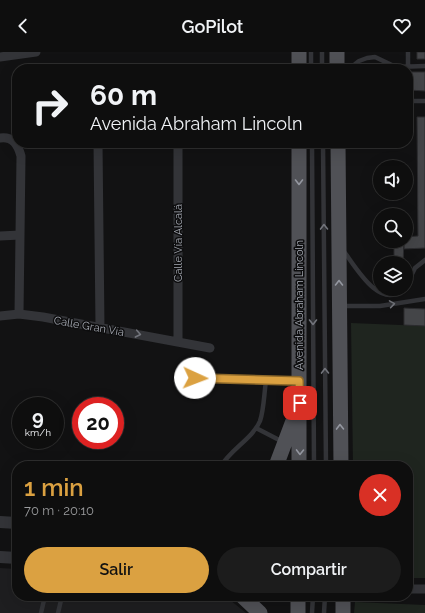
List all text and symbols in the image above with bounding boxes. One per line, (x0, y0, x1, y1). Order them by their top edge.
icon: back (12, 15, 34, 37)
icon: heart (391, 15, 413, 37)
text: GoPilot (182, 16, 243, 37)
text: 60 m (90, 79, 157, 112)
icon: right (24, 80, 76, 132)
text: Avenida Abraham Lincoln (90, 113, 302, 134)
map controls (373, 160, 413, 296)
button: sound (373, 160, 413, 200)
one-way arrow (295, 179, 303, 185)
street label: Calle Vía Alcalá (172, 204, 185, 282)
button: search (373, 208, 413, 248)
one-way arrow (320, 224, 328, 230)
street label: Avenida Abraham Lincoln (293, 240, 306, 370)
button: layers (373, 256, 413, 296)
one-way arrow (334, 280, 343, 286)
one-way arrow (388, 300, 395, 309)
street label: Calle Gran Vía (53, 314, 125, 339)
one-way arrow (309, 319, 317, 325)
one-way arrow (135, 330, 141, 338)
position arrow (174, 357, 216, 399)
one-way arrow (321, 368, 330, 374)
pin (283, 386, 317, 420)
icon: arrive (289, 392, 311, 414)
speed limit sign: 20 (72, 397, 124, 449)
text: 9 (32, 406, 44, 430)
one-way arrow (336, 424, 345, 430)
text: km/h (25, 427, 51, 438)
one-way arrow (296, 449, 304, 455)
text: 1 min (24, 473, 84, 502)
button: close (359, 474, 401, 516)
text: 70 m · 20:10 (24, 503, 94, 518)
button: Salir (24, 547, 209, 593)
button: Compartir (217, 547, 401, 593)

